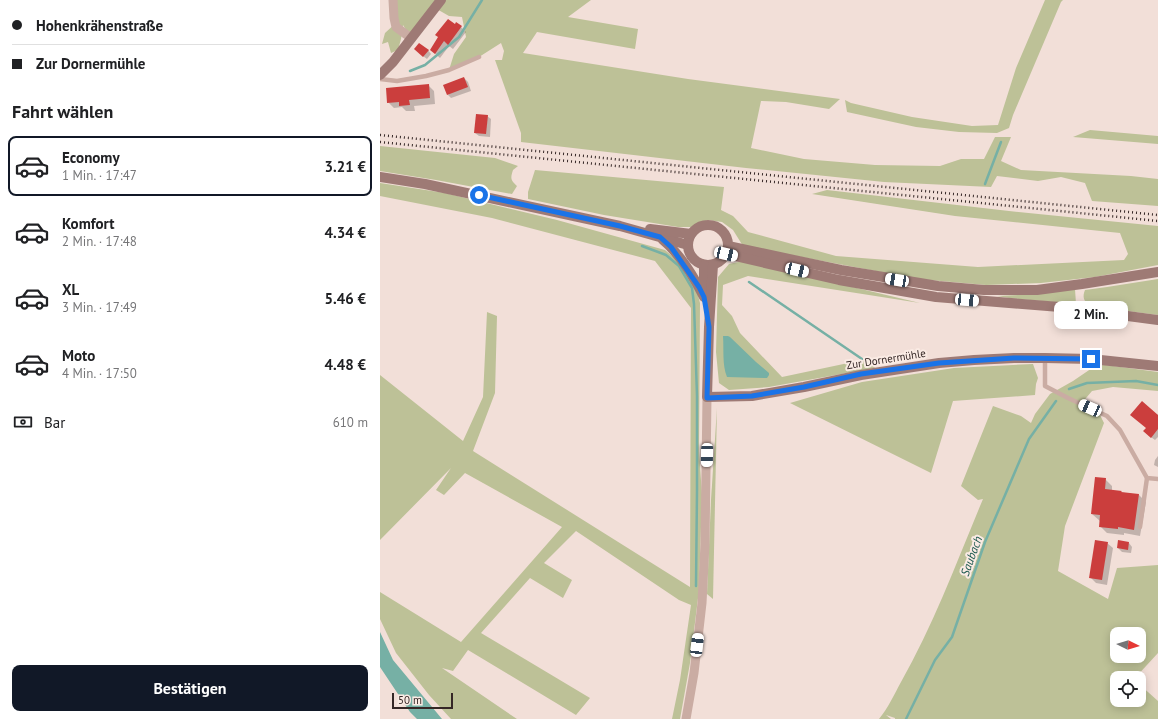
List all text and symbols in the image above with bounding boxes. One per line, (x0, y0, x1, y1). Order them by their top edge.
text: Hohenkrähenstraße (36, 16, 163, 35)
text: Zur Dornermühle (36, 54, 146, 73)
text: Fahrt wählen (12, 100, 113, 123)
icon: car (14, 148, 50, 184)
text: Economy (62, 148, 120, 167)
text: 3.21 € (324, 157, 366, 176)
text: 1 Min. · 17:47 (62, 167, 137, 184)
route start (470, 186, 488, 204)
icon: car (14, 214, 50, 250)
text: Komfort (62, 214, 114, 233)
text: 4.34 € (324, 223, 366, 242)
text: 2 Min. · 17:48 (62, 233, 137, 250)
car (713, 245, 739, 263)
car (784, 261, 810, 279)
car (884, 272, 910, 288)
icon: car (14, 280, 50, 316)
text: XL (62, 280, 79, 299)
text: 5.46 € (324, 289, 366, 308)
car (955, 293, 979, 307)
text: 3 Min. · 17:49 (62, 299, 137, 316)
callout: 2 Min. (1054, 301, 1128, 329)
text: 2 Min. (1074, 306, 1108, 323)
icon: car (14, 346, 50, 382)
text: Moto (62, 346, 95, 365)
street label: Zur Dornermühle (845, 346, 927, 372)
route end (1082, 350, 1100, 368)
text: 4.48 € (324, 355, 366, 374)
text: 4 Min. · 17:50 (62, 365, 137, 382)
car (1077, 398, 1103, 418)
icon: cash (12, 411, 34, 433)
text: Bar (44, 413, 65, 432)
text: 610 m (333, 414, 368, 431)
car (701, 443, 713, 467)
water label: Saubach (957, 534, 985, 578)
north arrow (1110, 627, 1146, 663)
map controls (1110, 627, 1146, 707)
car (690, 632, 704, 658)
button: Bestätigen (12, 665, 368, 711)
button: locate (1110, 671, 1146, 707)
scale bar (392, 691, 453, 710)
text: 50 m (398, 693, 422, 707)

